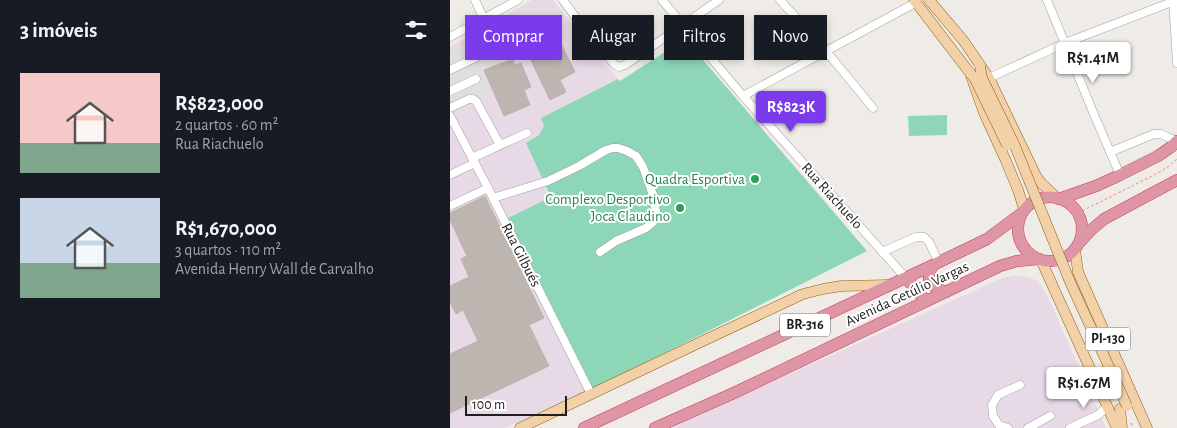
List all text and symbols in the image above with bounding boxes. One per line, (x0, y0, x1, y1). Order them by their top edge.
chip: Comprar (465, 15, 562, 60)
chip: Alugar (572, 15, 654, 60)
chip: Filtros (664, 15, 744, 60)
chip: Novo (754, 15, 827, 60)
icon: filters (402, 16, 430, 44)
text: 3 imóveis (20, 20, 97, 41)
pin: R$1.41M (1047, 42, 1139, 84)
text: R$1.41M (1067, 50, 1119, 66)
pin: R$823K (750, 90, 832, 133)
icon: home (60, 93, 120, 153)
text: R$823,000 (175, 93, 264, 114)
text: R$823K (767, 99, 815, 115)
text: 2 quartos · 60 m² (175, 117, 278, 133)
text: Rua Riachuelo (175, 136, 264, 152)
street label: Rua Riachuelo (799, 160, 865, 232)
place label: Quadra Esportiva (645, 172, 745, 187)
marker: Quadra Esportiva (749, 173, 761, 185)
place label: Complexo Desportivo Joca Claudino (545, 192, 670, 224)
marker: Complexo Desportivo Joca Claudino (674, 202, 686, 214)
icon: home (60, 218, 120, 278)
text: R$1,670,000 (175, 218, 277, 239)
street label: Rua Gilbués (499, 221, 543, 289)
text: 3 quartos · 110 m² (175, 242, 281, 258)
street label: Avenida Getúlio Vargas (843, 259, 971, 329)
text: Avenida Henry Wall de Carvalho (175, 261, 374, 277)
road number: BR-316 (780, 314, 830, 336)
road number: PI-130 (1086, 328, 1130, 350)
pin: R$1.67M (1038, 366, 1130, 409)
text: R$1.67M (1057, 375, 1111, 391)
scale bar (465, 393, 568, 416)
text: 100 m (472, 398, 505, 412)

